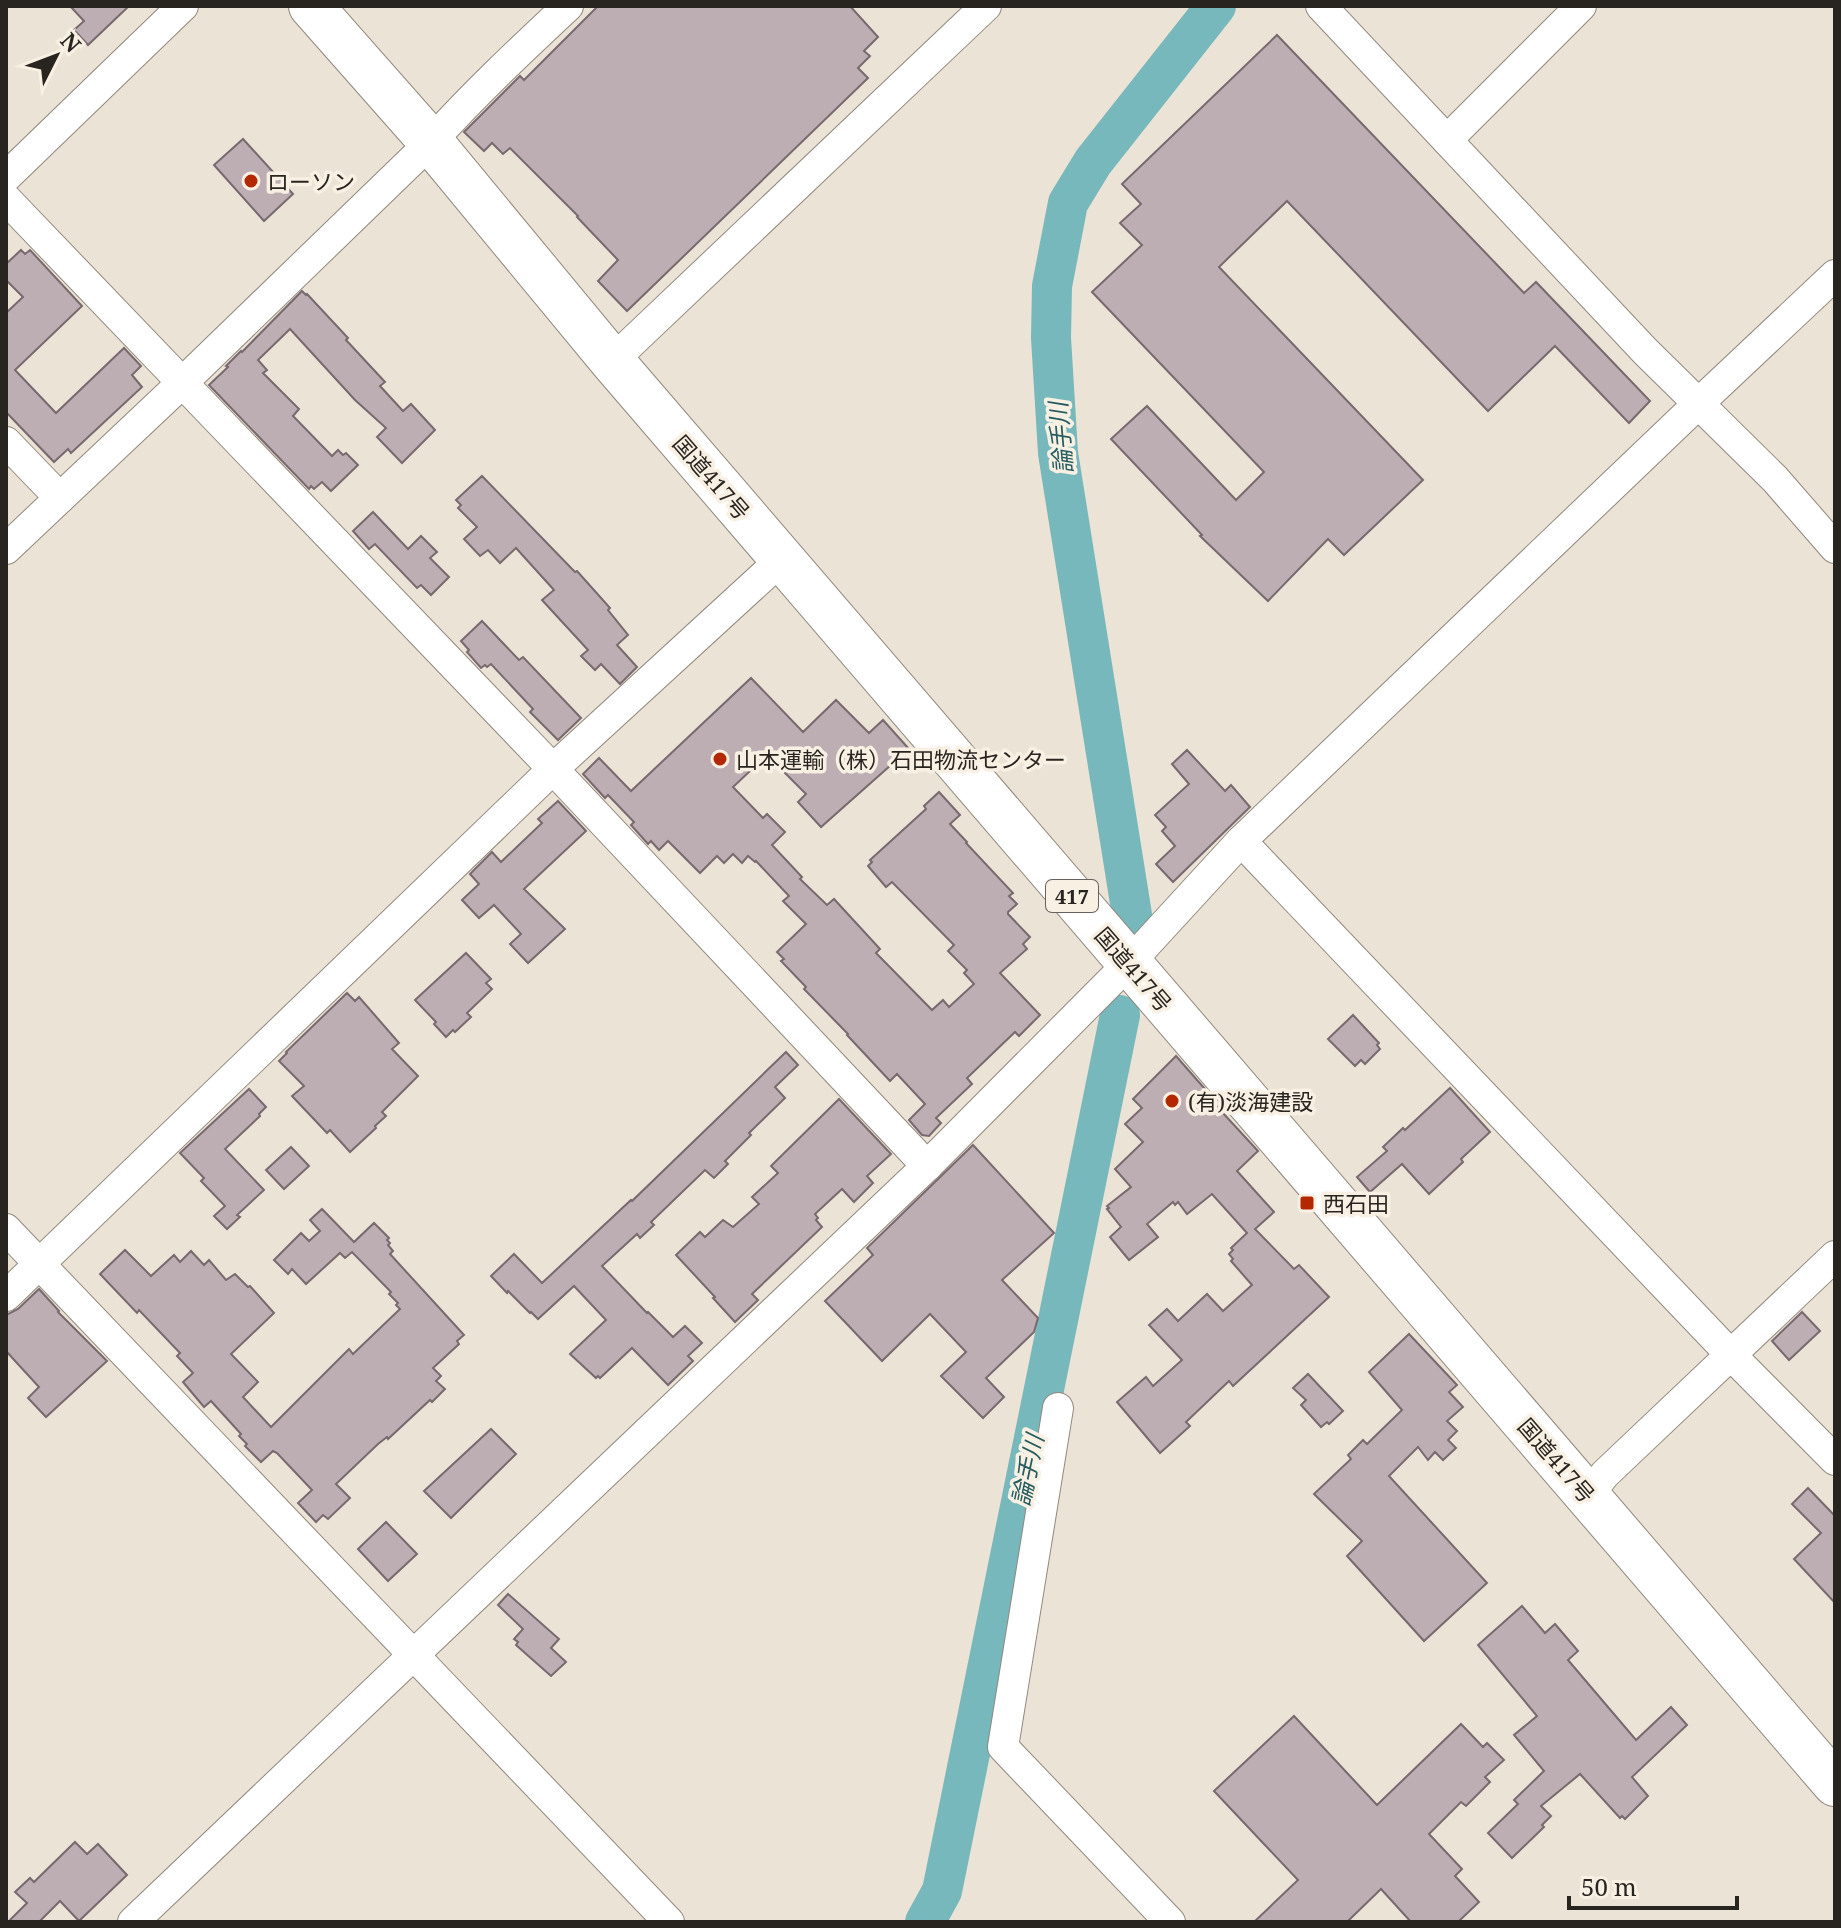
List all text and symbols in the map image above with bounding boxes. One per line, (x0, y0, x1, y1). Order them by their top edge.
north arrow (16, 16, 96, 96)
text: N (55, 25, 89, 58)
place label: ローソン (267, 166, 355, 196)
marker: ローソン (242, 172, 260, 190)
water label: 論手川 (1040, 398, 1080, 475)
street label: 国道417号 (667, 428, 757, 526)
place label: 山本運輸（株）石田物流センター (736, 744, 1066, 774)
marker: 山本運輸（株）石田物流センター (711, 750, 729, 768)
road number: 417 (1046, 880, 1098, 912)
street label: 国道417号 (1089, 920, 1179, 1018)
place label: (有)淡海建設 (1188, 1086, 1313, 1116)
marker: (有)淡海建設 (1163, 1092, 1181, 1110)
place label: 西石田 (1323, 1188, 1389, 1218)
marker: 西石田 (1298, 1194, 1316, 1212)
street label: 国道417号 (1512, 1411, 1602, 1509)
water label: 論手川 (1003, 1428, 1051, 1509)
scale bar (1569, 1860, 1737, 1910)
text: 50 m (1581, 1870, 1637, 1903)

